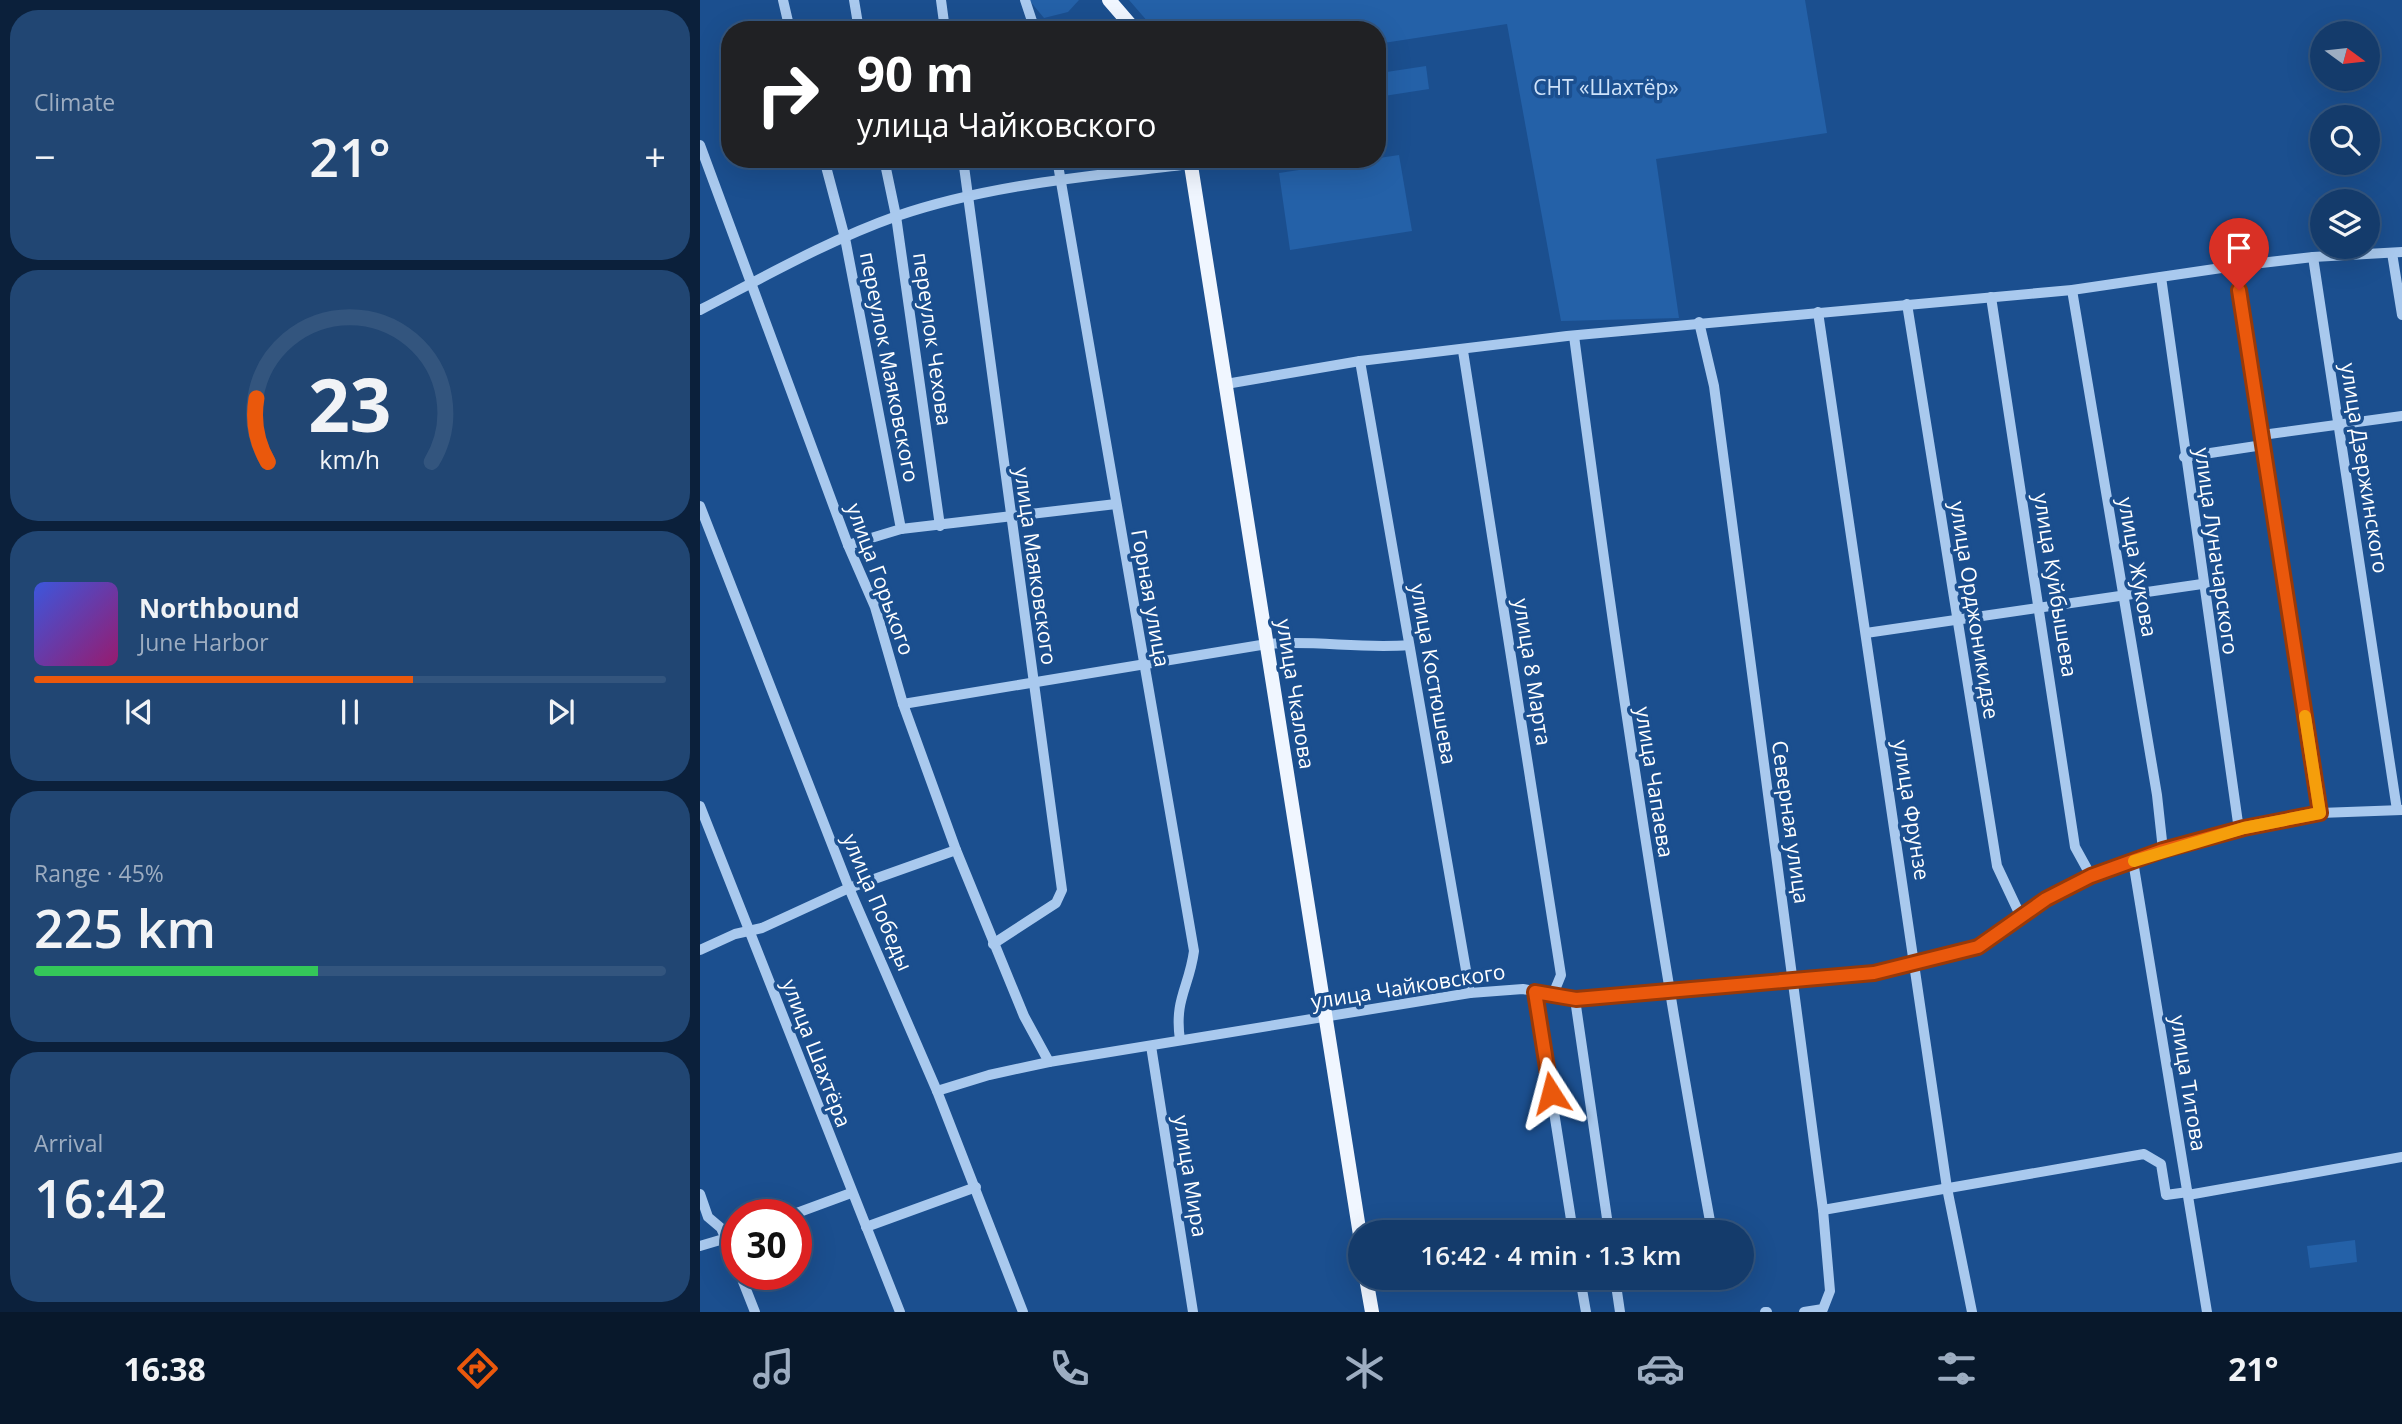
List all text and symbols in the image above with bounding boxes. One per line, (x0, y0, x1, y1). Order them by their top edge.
north arrow (2310, 21, 2380, 91)
map controls (2310, 21, 2380, 259)
text: 90 m (857, 40, 974, 106)
icon: right (742, 49, 833, 140)
park label: СНТ «Шахтёр» (1533, 73, 1679, 101)
text: Climate (34, 86, 115, 118)
text: улица Чайковского (857, 103, 1156, 146)
button: search (2310, 105, 2380, 175)
text: 21° (309, 121, 391, 192)
text: − (34, 130, 56, 182)
text: + (644, 130, 666, 182)
button: layers (2310, 189, 2380, 259)
pin (2209, 218, 2269, 290)
icon: arrive (2220, 229, 2258, 267)
street label: переулок Маяковского (854, 250, 926, 484)
street label: переулок Чехова (907, 251, 959, 427)
text: 23 (308, 354, 392, 453)
street label: улица Дзержинского (2335, 361, 2395, 575)
text: km/h (320, 441, 380, 475)
street label: улица Луначарского (2189, 446, 2245, 656)
street label: улица Маяковского (1008, 465, 1064, 667)
street label: улица Куйбышева (2028, 491, 2084, 679)
street label: улица Жукова (2112, 495, 2164, 639)
street label: улица Горького (840, 499, 922, 659)
street label: улица Орджоникидзе (1944, 499, 2006, 721)
street label: Горная улица (1125, 527, 1177, 669)
street label: улица Костюшева (1404, 581, 1464, 767)
text: Northbound (139, 590, 300, 626)
street label: улица 8 Марта (1508, 596, 1558, 748)
street label: улица Чкалова (1270, 617, 1322, 771)
text: June Harbor (139, 626, 269, 658)
icon: previous (120, 693, 158, 731)
icon: pause (331, 693, 369, 731)
icon: next (542, 693, 580, 731)
street label: улица Чапаева (1629, 704, 1681, 860)
street label: улица Фрунзе (1887, 738, 1937, 882)
street label: Северная улица (1766, 739, 1816, 905)
street label: улица Победы (836, 829, 920, 975)
text: Range · 45% (34, 857, 164, 889)
text: 225 km (34, 892, 216, 963)
street label: улица Чайковского (1309, 957, 1507, 1015)
street label: улица Шахтёра (776, 975, 858, 1131)
street label: улица Титова (2164, 1013, 2214, 1153)
position arrow (1514, 1056, 1588, 1130)
street label: улица Мира (1168, 1113, 1214, 1239)
text: Arrival (34, 1127, 103, 1159)
text: 16:42 (34, 1162, 167, 1233)
speed limit sign: 30 (721, 1199, 812, 1290)
text: 16:42 · 4 min · 1.3 km (1420, 1237, 1682, 1273)
icon: directions (453, 1344, 502, 1393)
icon: music (749, 1344, 798, 1393)
icon: phone (1045, 1344, 1094, 1393)
icon: climate (1340, 1344, 1389, 1393)
icon: car (1636, 1344, 1685, 1393)
icon: filters (1932, 1344, 1981, 1393)
text: 16:38 (123, 1347, 206, 1390)
text: 21° (2228, 1347, 2279, 1390)

